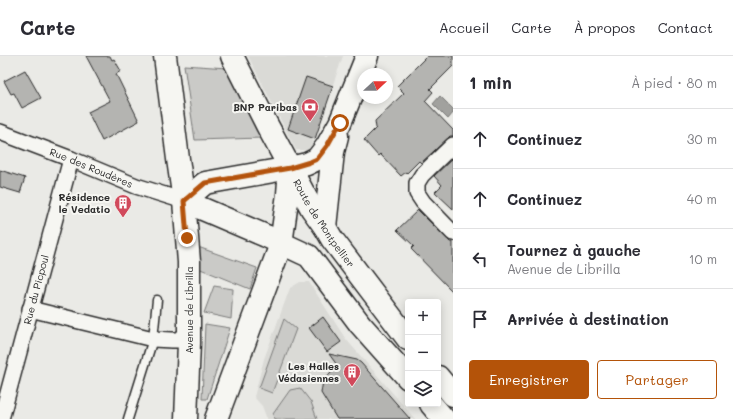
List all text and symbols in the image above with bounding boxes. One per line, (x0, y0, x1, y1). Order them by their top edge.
text: Carte (20, 15, 75, 40)
text: Accueil (439, 18, 489, 37)
text: Carte (511, 18, 552, 37)
text: À propos (574, 18, 636, 37)
text: Contact (658, 18, 713, 37)
north arrow (357, 68, 393, 104)
text: 1 min (469, 71, 512, 93)
text: À pied · 80 m (631, 74, 717, 91)
bank icon: BNP Paribas (300, 97, 320, 122)
place label: BNP Paribas (233, 100, 297, 114)
route start (331, 114, 349, 132)
icon: ahead (469, 128, 491, 150)
text: Continuez (507, 129, 582, 149)
text: 30 m (687, 130, 717, 147)
street label: Rue des Roudères (48, 145, 135, 191)
street label: Route de Montpellier (290, 176, 358, 270)
icon: ahead (469, 188, 491, 210)
text: Continuez (507, 189, 582, 209)
place label: Résidence le Vedatio (59, 190, 110, 216)
text: 40 m (687, 190, 717, 207)
building icon: Résidence le Vedatio (113, 193, 133, 218)
route end (178, 229, 196, 247)
text: Tournez à gauche (507, 240, 641, 260)
icon: left (469, 248, 491, 270)
text: 10 m (689, 250, 717, 267)
street label: Rue du Picpoul (20, 253, 52, 326)
text: Avenue de Librilla (507, 260, 621, 277)
street label: Avenue de Librilla (182, 266, 196, 354)
map controls (405, 299, 441, 407)
button: + (405, 299, 441, 335)
icon: arrive (469, 308, 491, 330)
text: Arrivée à destination (507, 309, 669, 329)
button: − (405, 335, 441, 371)
place label: Les Halles Védasiennes (278, 359, 339, 385)
button: Enregistrer (469, 360, 589, 399)
button: Partager (597, 360, 717, 399)
building icon: Les Halles Védasiennes (342, 362, 362, 387)
button: layers (405, 371, 441, 407)

